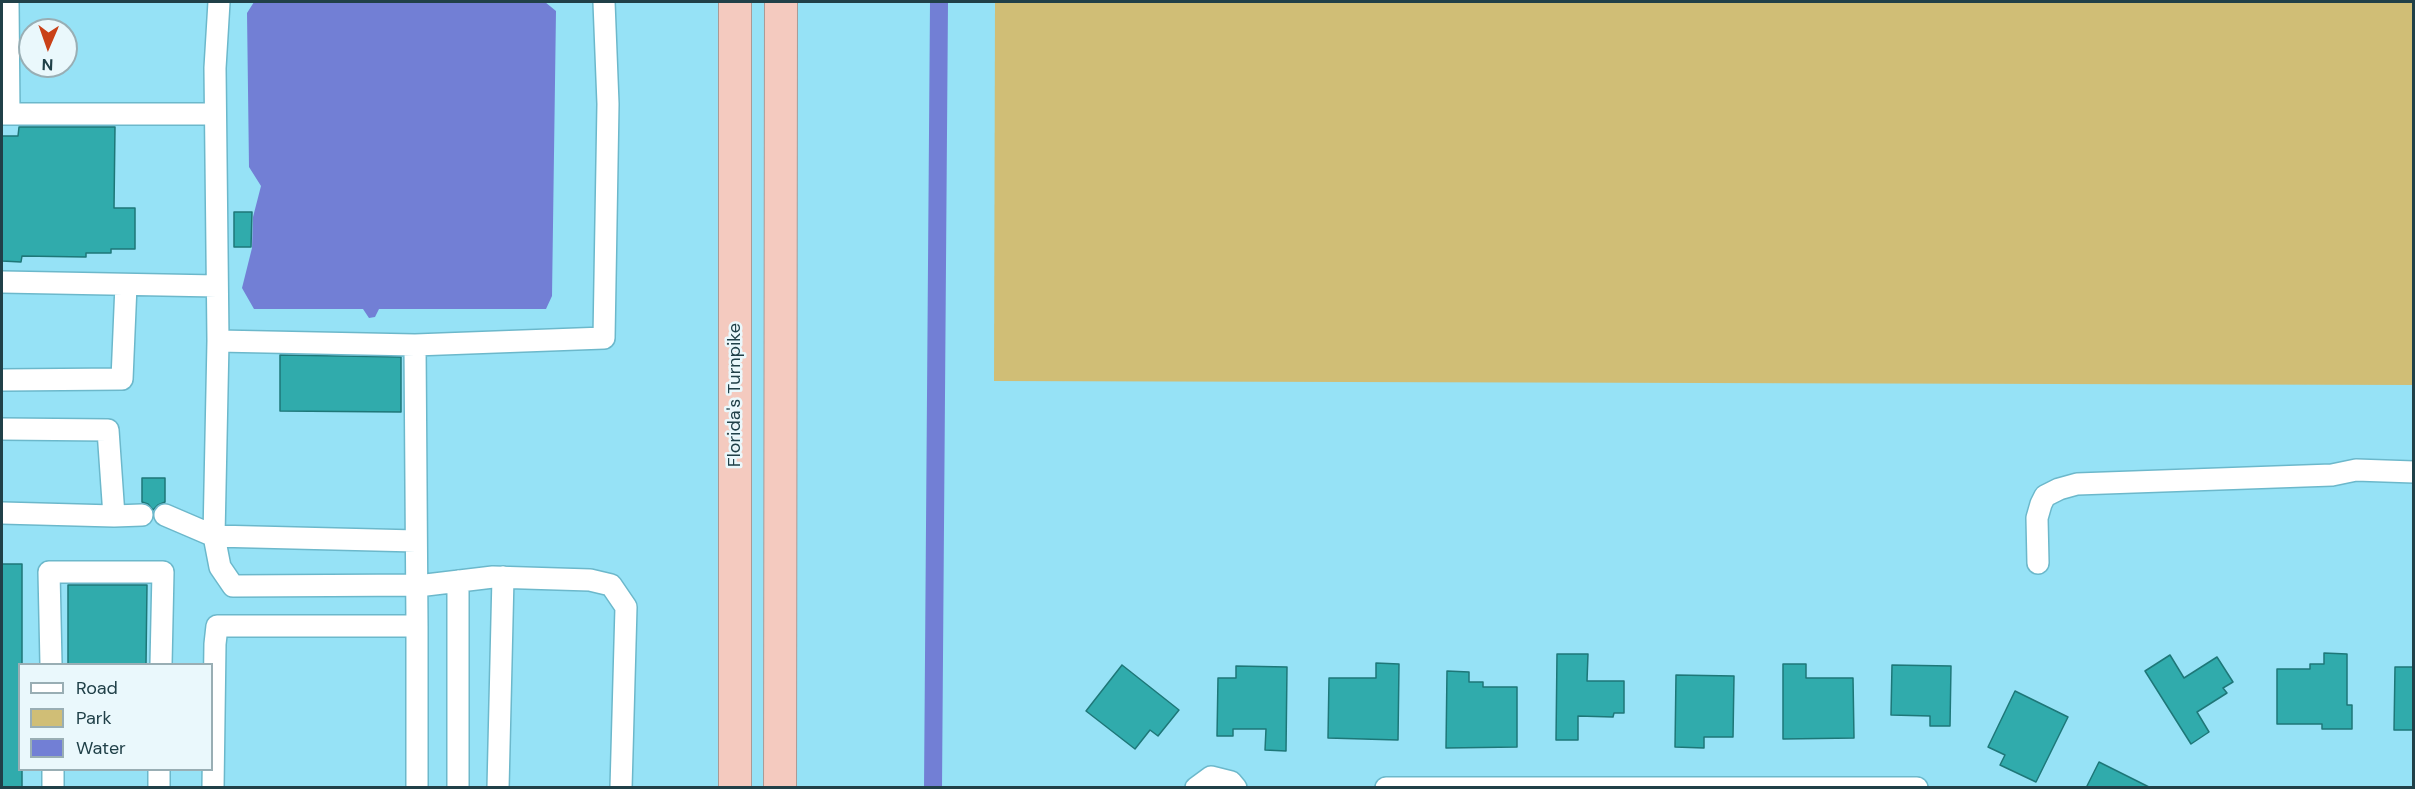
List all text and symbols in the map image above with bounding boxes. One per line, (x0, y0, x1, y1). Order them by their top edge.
north arrow (18, 18, 78, 78)
text: N (41, 54, 54, 75)
street label: Florida's Turnpike (724, 323, 746, 467)
legend (18, 663, 213, 771)
text: Road (76, 676, 118, 700)
text: Park (76, 706, 112, 730)
text: Water (76, 736, 126, 760)

